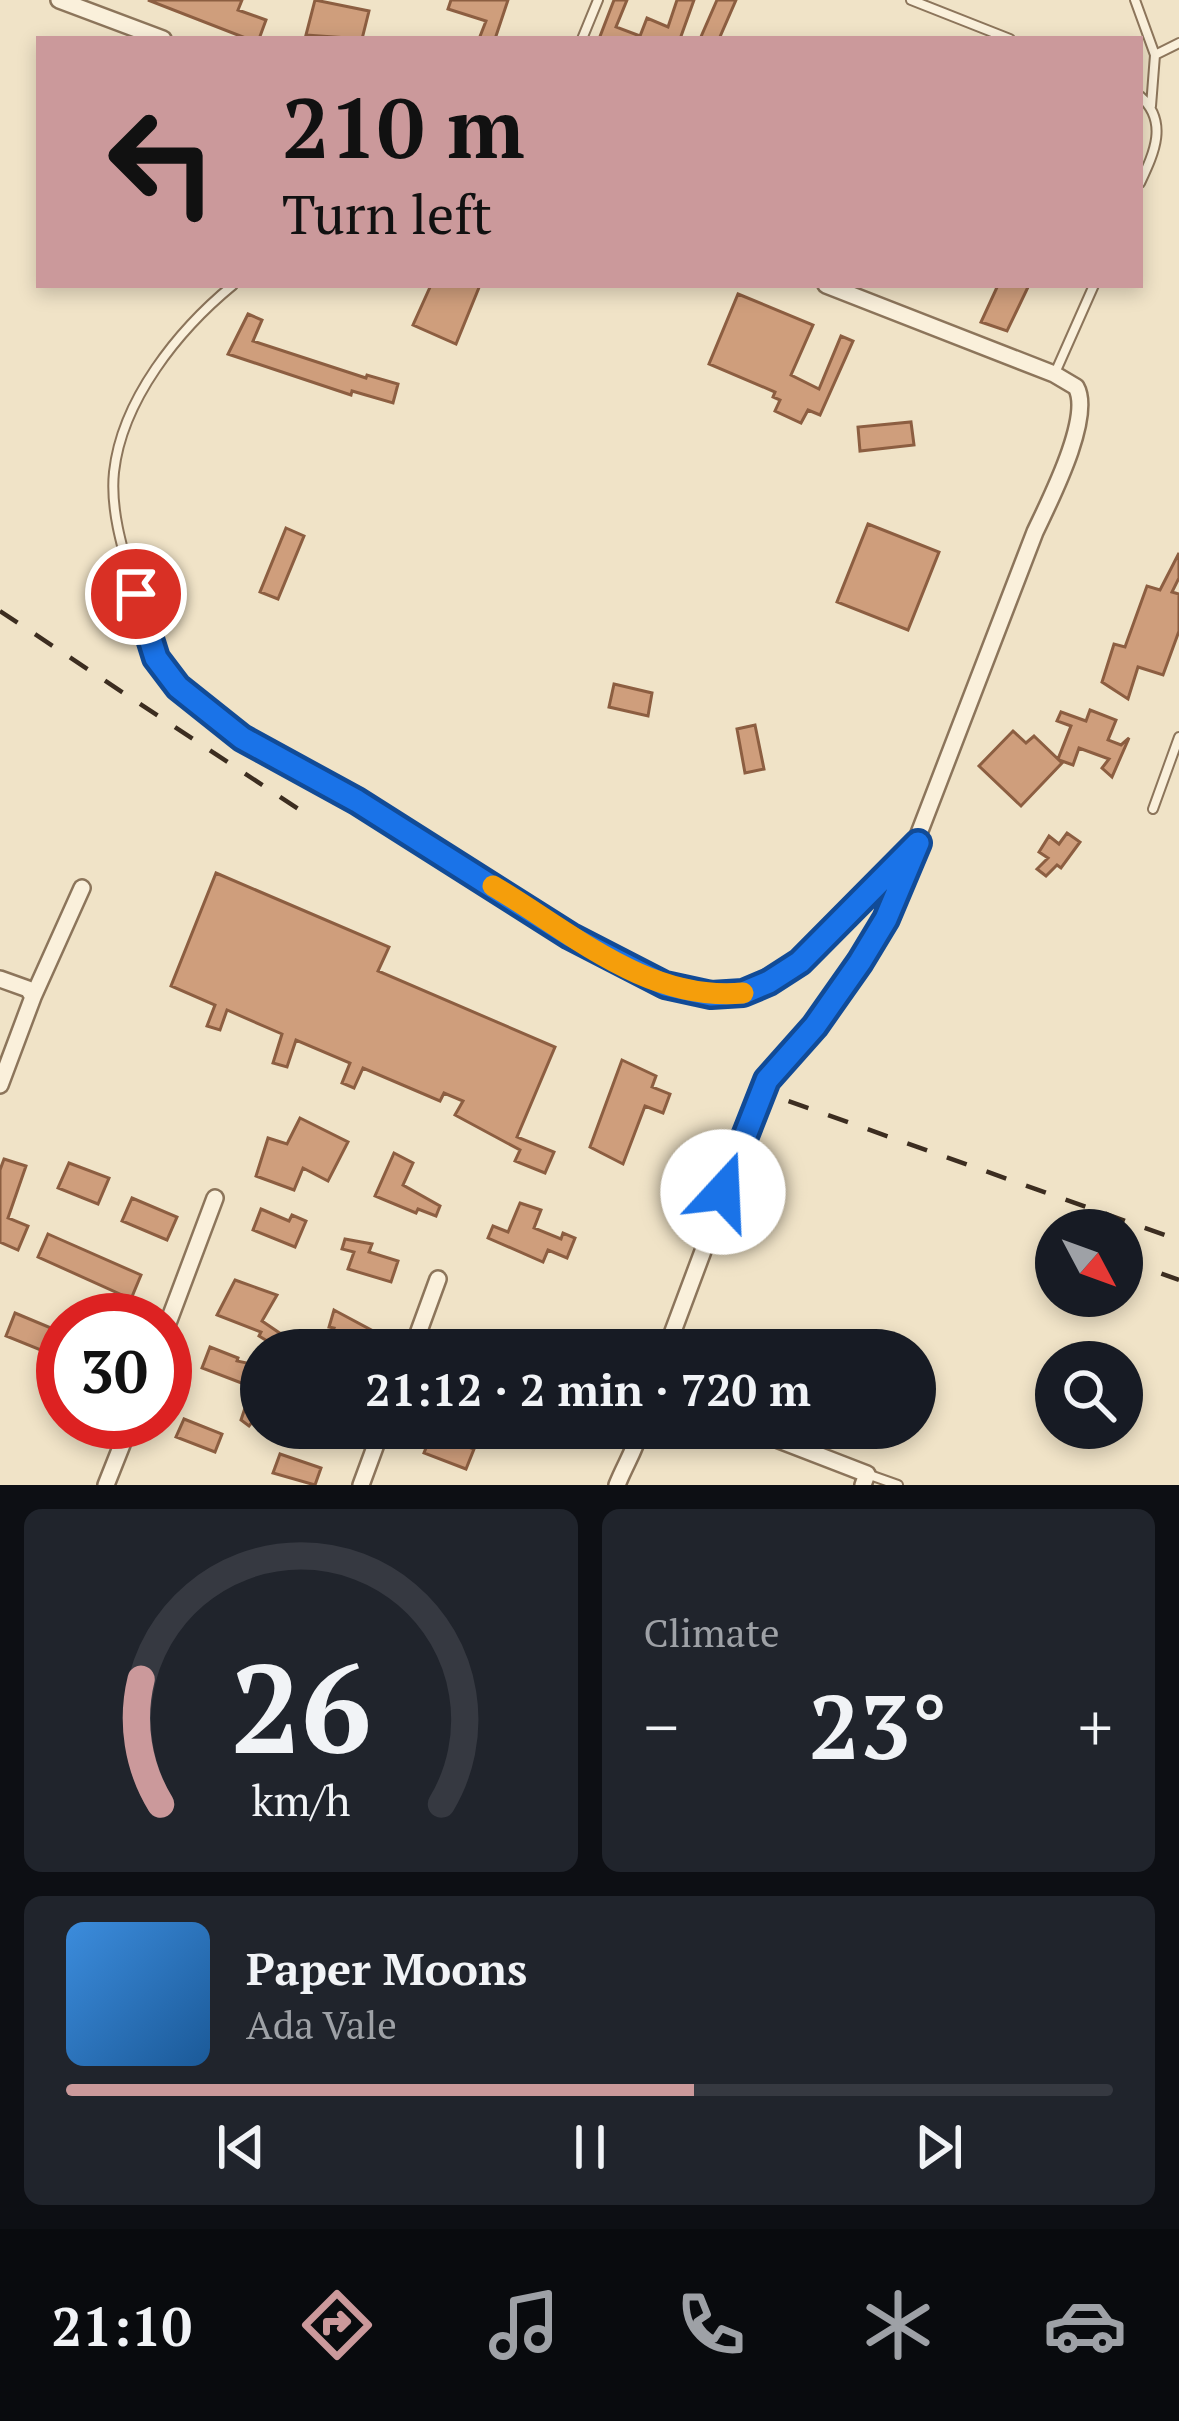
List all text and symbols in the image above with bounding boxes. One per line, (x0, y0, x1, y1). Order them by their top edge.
text: 210 m (282, 71, 525, 182)
icon: left (84, 84, 240, 240)
text: Turn left (282, 178, 492, 249)
pin (85, 543, 187, 645)
icon: arrive (103, 561, 169, 627)
position arrow (660, 1129, 786, 1255)
north arrow (1035, 1209, 1143, 1317)
map controls (1035, 1209, 1143, 1449)
speed limit sign: 30 (36, 1293, 192, 1449)
button: search (1035, 1341, 1143, 1449)
text: 21:12 · 2 min · 720 m (365, 1359, 811, 1419)
text: Climate (644, 1606, 780, 1658)
text: 26 (230, 1623, 371, 1789)
text: 23° (809, 1665, 948, 1785)
text: − (644, 1682, 679, 1770)
text: + (1078, 1682, 1113, 1770)
text: km/h (251, 1770, 350, 1827)
text: Paper Moons (246, 1938, 527, 1998)
text: Ada Vale (246, 1998, 397, 2050)
icon: previous (208, 2114, 274, 2180)
icon: pause (557, 2114, 623, 2180)
icon: next (906, 2114, 972, 2180)
icon: directions (295, 2283, 379, 2367)
icon: music (482, 2283, 566, 2367)
icon: phone (669, 2283, 753, 2367)
icon: climate (856, 2283, 940, 2367)
icon: car (1043, 2283, 1127, 2367)
text: 21:10 (52, 2290, 192, 2361)

